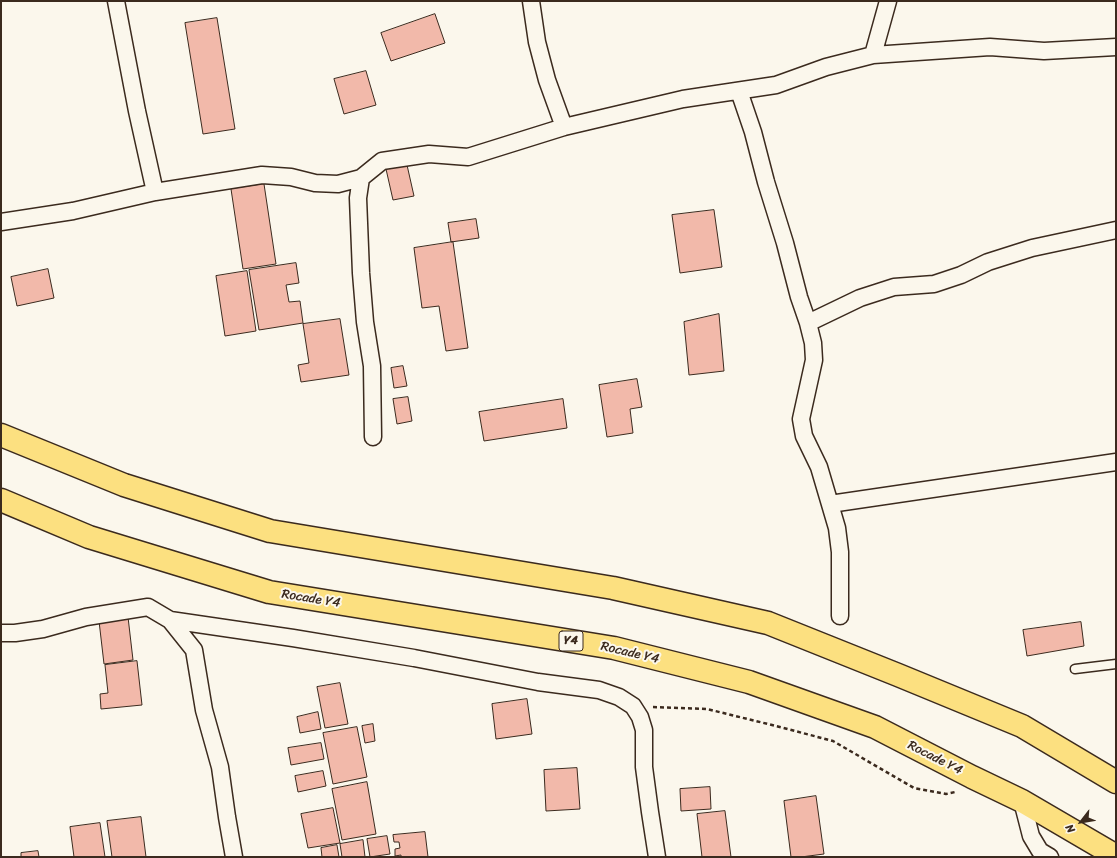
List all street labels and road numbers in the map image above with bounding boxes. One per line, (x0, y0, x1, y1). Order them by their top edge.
street label: Rocade Y4 (280, 587, 342, 611)
road number: Y4 (559, 631, 583, 651)
street label: Rocade Y4 (599, 639, 661, 667)
street label: Rocade Y4 (905, 738, 965, 778)

